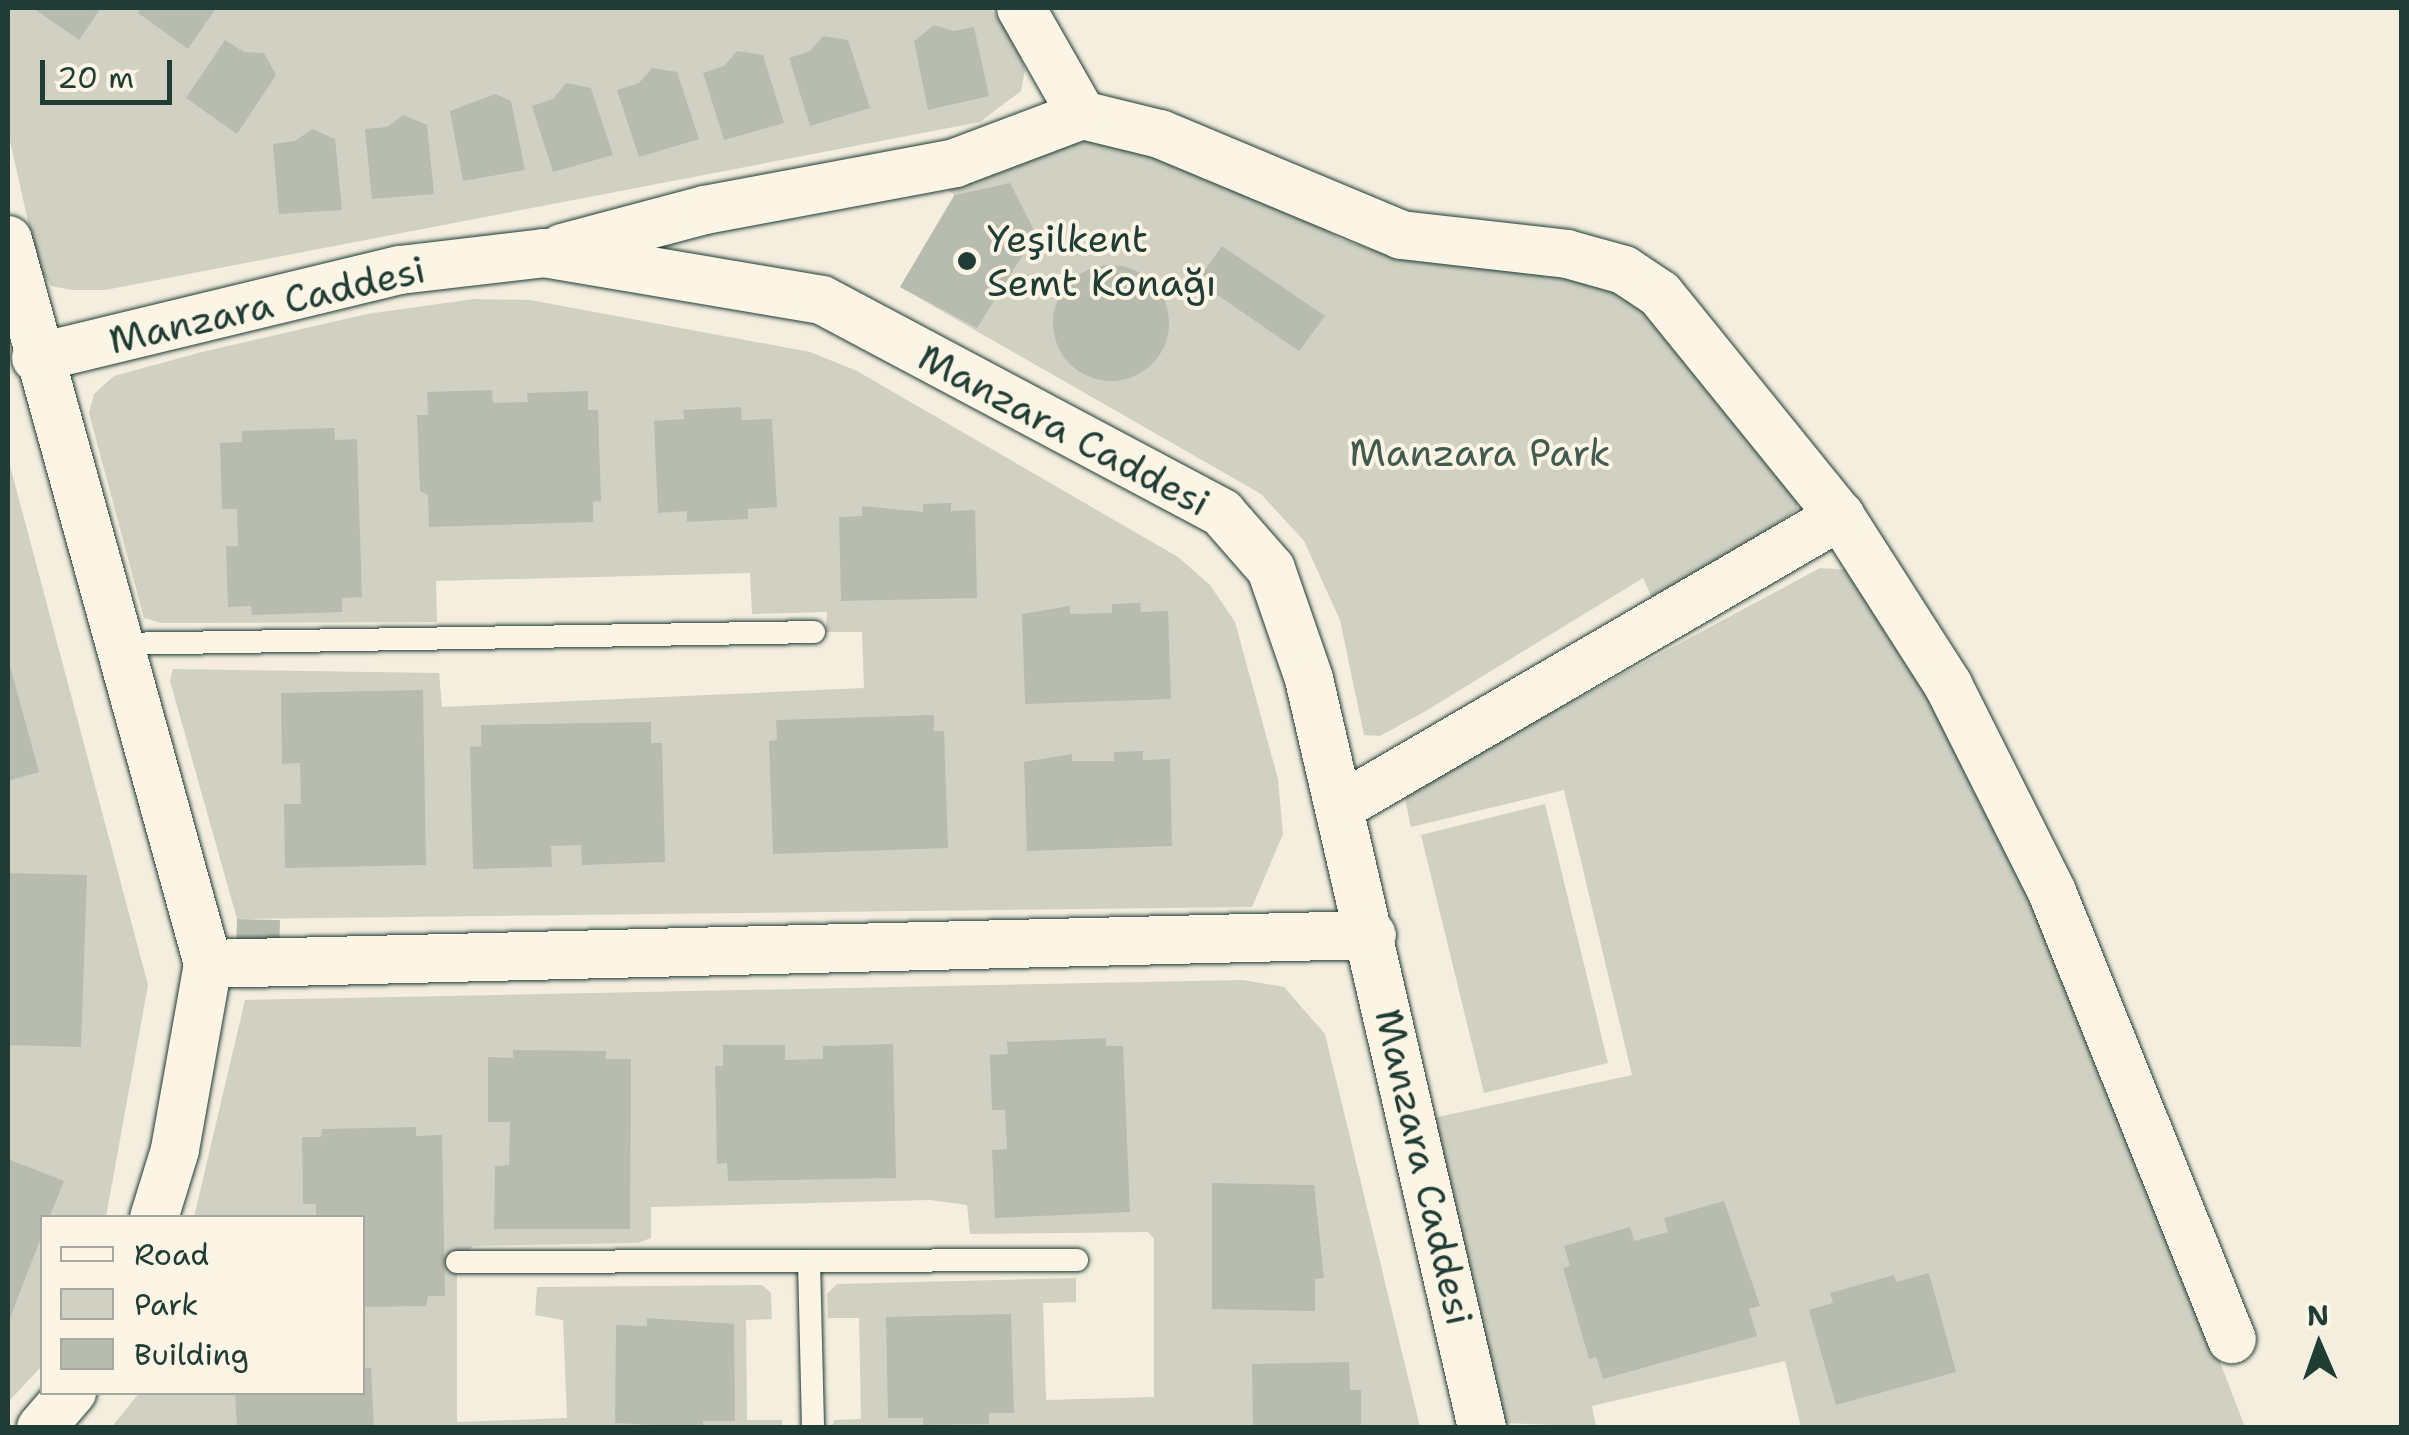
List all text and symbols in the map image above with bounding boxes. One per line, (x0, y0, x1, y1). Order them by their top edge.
scale bar (45, 40, 178, 102)
text: 20 m (57, 57, 134, 98)
place label: Yeşilkent Semt Konağı (987, 216, 1217, 306)
street label: Manzara Caddesi (104, 246, 430, 364)
marker: Yeşilkent Semt Konağı (956, 250, 978, 272)
street label: Manzara Caddesi (911, 334, 1217, 526)
park label: Manzara Park (1349, 430, 1611, 476)
street label: Manzara Caddesi (1365, 1004, 1483, 1330)
legend (40, 1215, 365, 1395)
text: Road (134, 1234, 209, 1275)
text: Park (134, 1284, 198, 1325)
north arrow (2269, 1295, 2369, 1395)
text: N (2306, 1296, 2330, 1334)
text: Building (134, 1334, 249, 1375)

